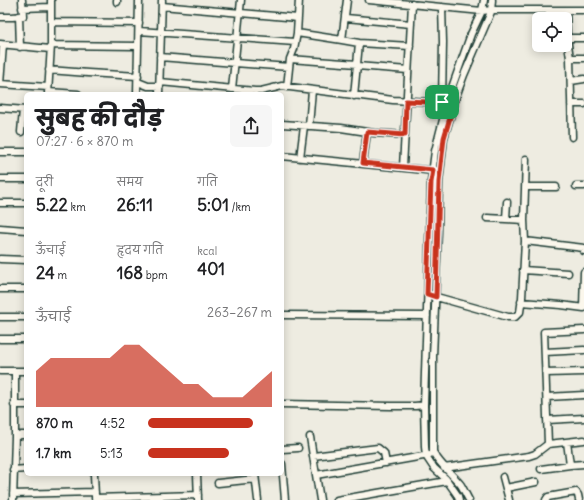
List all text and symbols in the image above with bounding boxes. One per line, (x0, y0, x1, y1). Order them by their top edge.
map controls (532, 12, 572, 52)
button: locate (532, 12, 572, 52)
pin (425, 85, 459, 119)
icon: arrive (431, 91, 453, 113)
text: सुबह की दौड़ (36, 104, 163, 132)
button: share (230, 105, 272, 147)
text: 07:27 · 6 × 870 m (36, 133, 133, 150)
text: दूरी (36, 175, 53, 189)
text: समय (117, 175, 143, 189)
text: गति (197, 175, 217, 189)
text: 5.22 (36, 194, 68, 216)
text: 26:11 (117, 194, 153, 216)
text: 5:01 (197, 194, 229, 216)
text: km (68, 200, 86, 214)
text: /km (229, 200, 251, 214)
text: ऊँचाई (36, 243, 66, 257)
text: हृदय गति (117, 243, 163, 257)
text: kcal (197, 244, 217, 258)
text: 401 (197, 258, 225, 280)
text: 24 (36, 262, 55, 284)
text: 168 (117, 262, 143, 284)
text: m (55, 268, 67, 282)
text: bpm (143, 268, 168, 282)
text: 263–267 m (207, 304, 272, 321)
text: ऊँचाई (36, 308, 71, 325)
text: 870 m (36, 415, 73, 432)
text: 4:52 (100, 415, 125, 432)
text: 1.7 km (36, 445, 71, 462)
text: 5:13 (100, 445, 123, 462)

